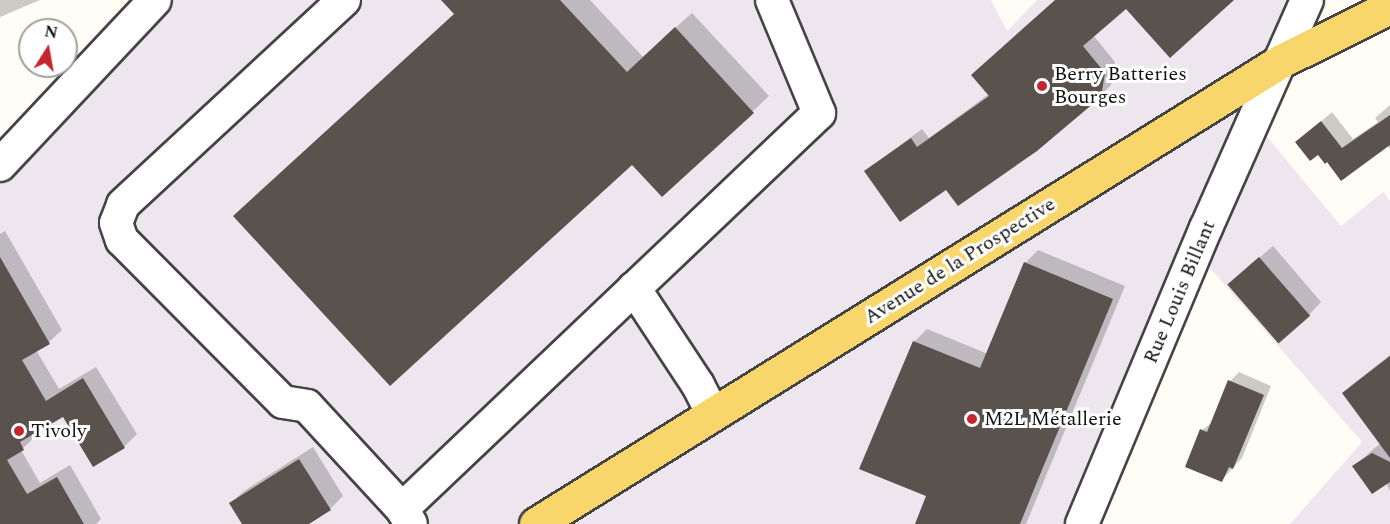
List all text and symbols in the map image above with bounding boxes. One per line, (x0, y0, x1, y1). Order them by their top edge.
north arrow (18, 18, 78, 78)
text: N (42, 19, 60, 45)
place label: Berry Batteries Bourges (1054, 62, 1187, 109)
marker: Berry Batteries Bourges (1035, 79, 1049, 93)
street label: Avenue de la Prospective (860, 192, 1060, 330)
street label: Rue Louis Billant (1139, 217, 1221, 367)
place label: M2L Métallerie (984, 407, 1122, 431)
marker: M2L Métallerie (965, 412, 979, 426)
place label: Tivoly (31, 419, 87, 443)
marker: Tivoly (12, 424, 26, 438)

